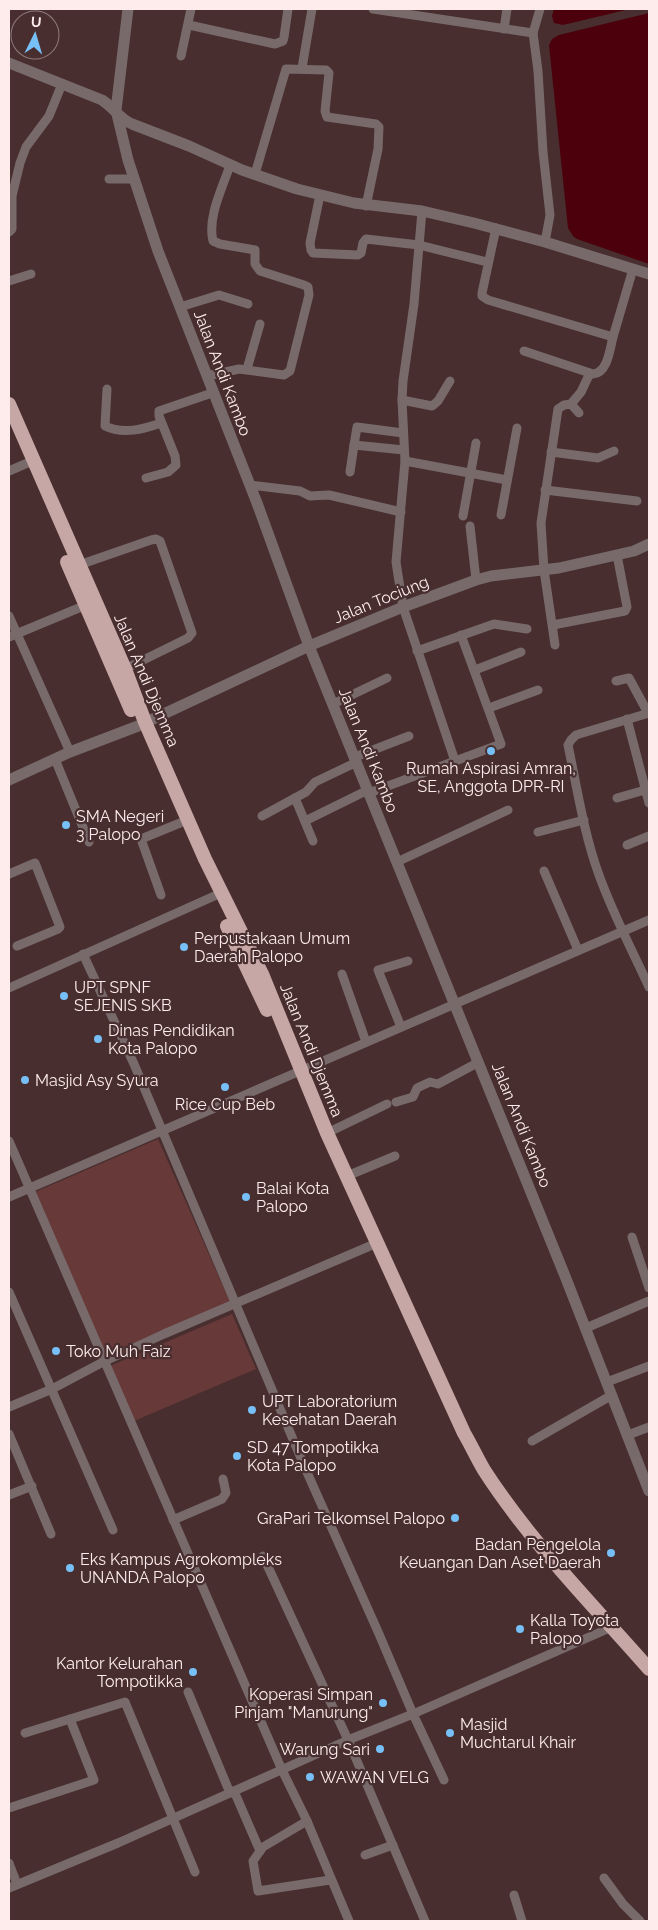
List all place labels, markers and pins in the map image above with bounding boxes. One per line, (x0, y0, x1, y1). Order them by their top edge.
marker: Rumah Aspirasi Amran, SE, Anggota DPR-RI (485, 745, 497, 757)
place label: Rumah Aspirasi Amran, SE, Anggota DPR-RI (406, 759, 576, 796)
place label: SMA Negeri 3 Palopo (76, 807, 164, 844)
marker: SMA Negeri 3 Palopo (60, 819, 72, 831)
place label: Perpustakaan Umum Daerah Palopo (194, 929, 350, 966)
marker: Perpustakaan Umum Daerah Palopo (178, 941, 190, 953)
place label: UPT SPNF SEJENIS SKB (74, 978, 172, 1015)
marker: UPT SPNF SEJENIS SKB (58, 990, 70, 1002)
place label: Dinas Pendidikan Kota Palopo (108, 1021, 235, 1058)
marker: Dinas Pendidikan Kota Palopo (92, 1033, 104, 1045)
place label: Masjid Asy Syura (35, 1071, 159, 1090)
marker: Masjid Asy Syura (19, 1074, 31, 1086)
marker: Rice Cup Beb (219, 1081, 231, 1093)
place label: Rice Cup Beb (175, 1095, 275, 1114)
place label: Balai Kota Palopo (256, 1179, 329, 1216)
marker: Balai Kota Palopo (240, 1191, 252, 1203)
place label: Toko Muh Faiz (66, 1342, 171, 1361)
marker: Toko Muh Faiz (50, 1345, 62, 1357)
place label: UPT Laboratorium Kesehatan Daerah (262, 1392, 397, 1429)
marker: UPT Laboratorium Kesehatan Daerah (246, 1404, 258, 1416)
place label: SD 47 Tompotikka Kota Palopo (247, 1438, 379, 1475)
marker: SD 47 Tompotikka Kota Palopo (231, 1450, 243, 1462)
place label: GraPari Telkomsel Palopo (257, 1509, 445, 1528)
marker: GraPari Telkomsel Palopo (449, 1512, 461, 1524)
place label: Badan Pengelola Keuangan Dan Aset Daerah (399, 1535, 601, 1572)
marker: Badan Pengelola Keuangan Dan Aset Daerah (605, 1547, 617, 1559)
place label: Eks Kampus Agrokompleks UNANDA Palopo (80, 1550, 282, 1587)
marker: Eks Kampus Agrokompleks UNANDA Palopo (64, 1562, 76, 1574)
place label: Kalla Toyota Palopo (530, 1611, 619, 1648)
marker: Kalla Toyota Palopo (514, 1623, 526, 1635)
place label: Kantor Kelurahan Tompotikka (56, 1654, 183, 1691)
marker: Kantor Kelurahan Tompotikka (187, 1666, 199, 1678)
place label: Koperasi Simpan Pinjam "Manurung" (234, 1685, 373, 1722)
marker: Koperasi Simpan Pinjam "Manurung" (377, 1697, 389, 1709)
place label: Masjid Muchtarul Khair (460, 1715, 577, 1752)
marker: Masjid Muchtarul Khair (444, 1727, 456, 1739)
place label: Warung Sari (279, 1740, 370, 1759)
marker: Warung Sari (374, 1743, 386, 1755)
place label: WAWAN VELG (320, 1768, 429, 1787)
marker: WAWAN VELG (304, 1771, 316, 1783)

